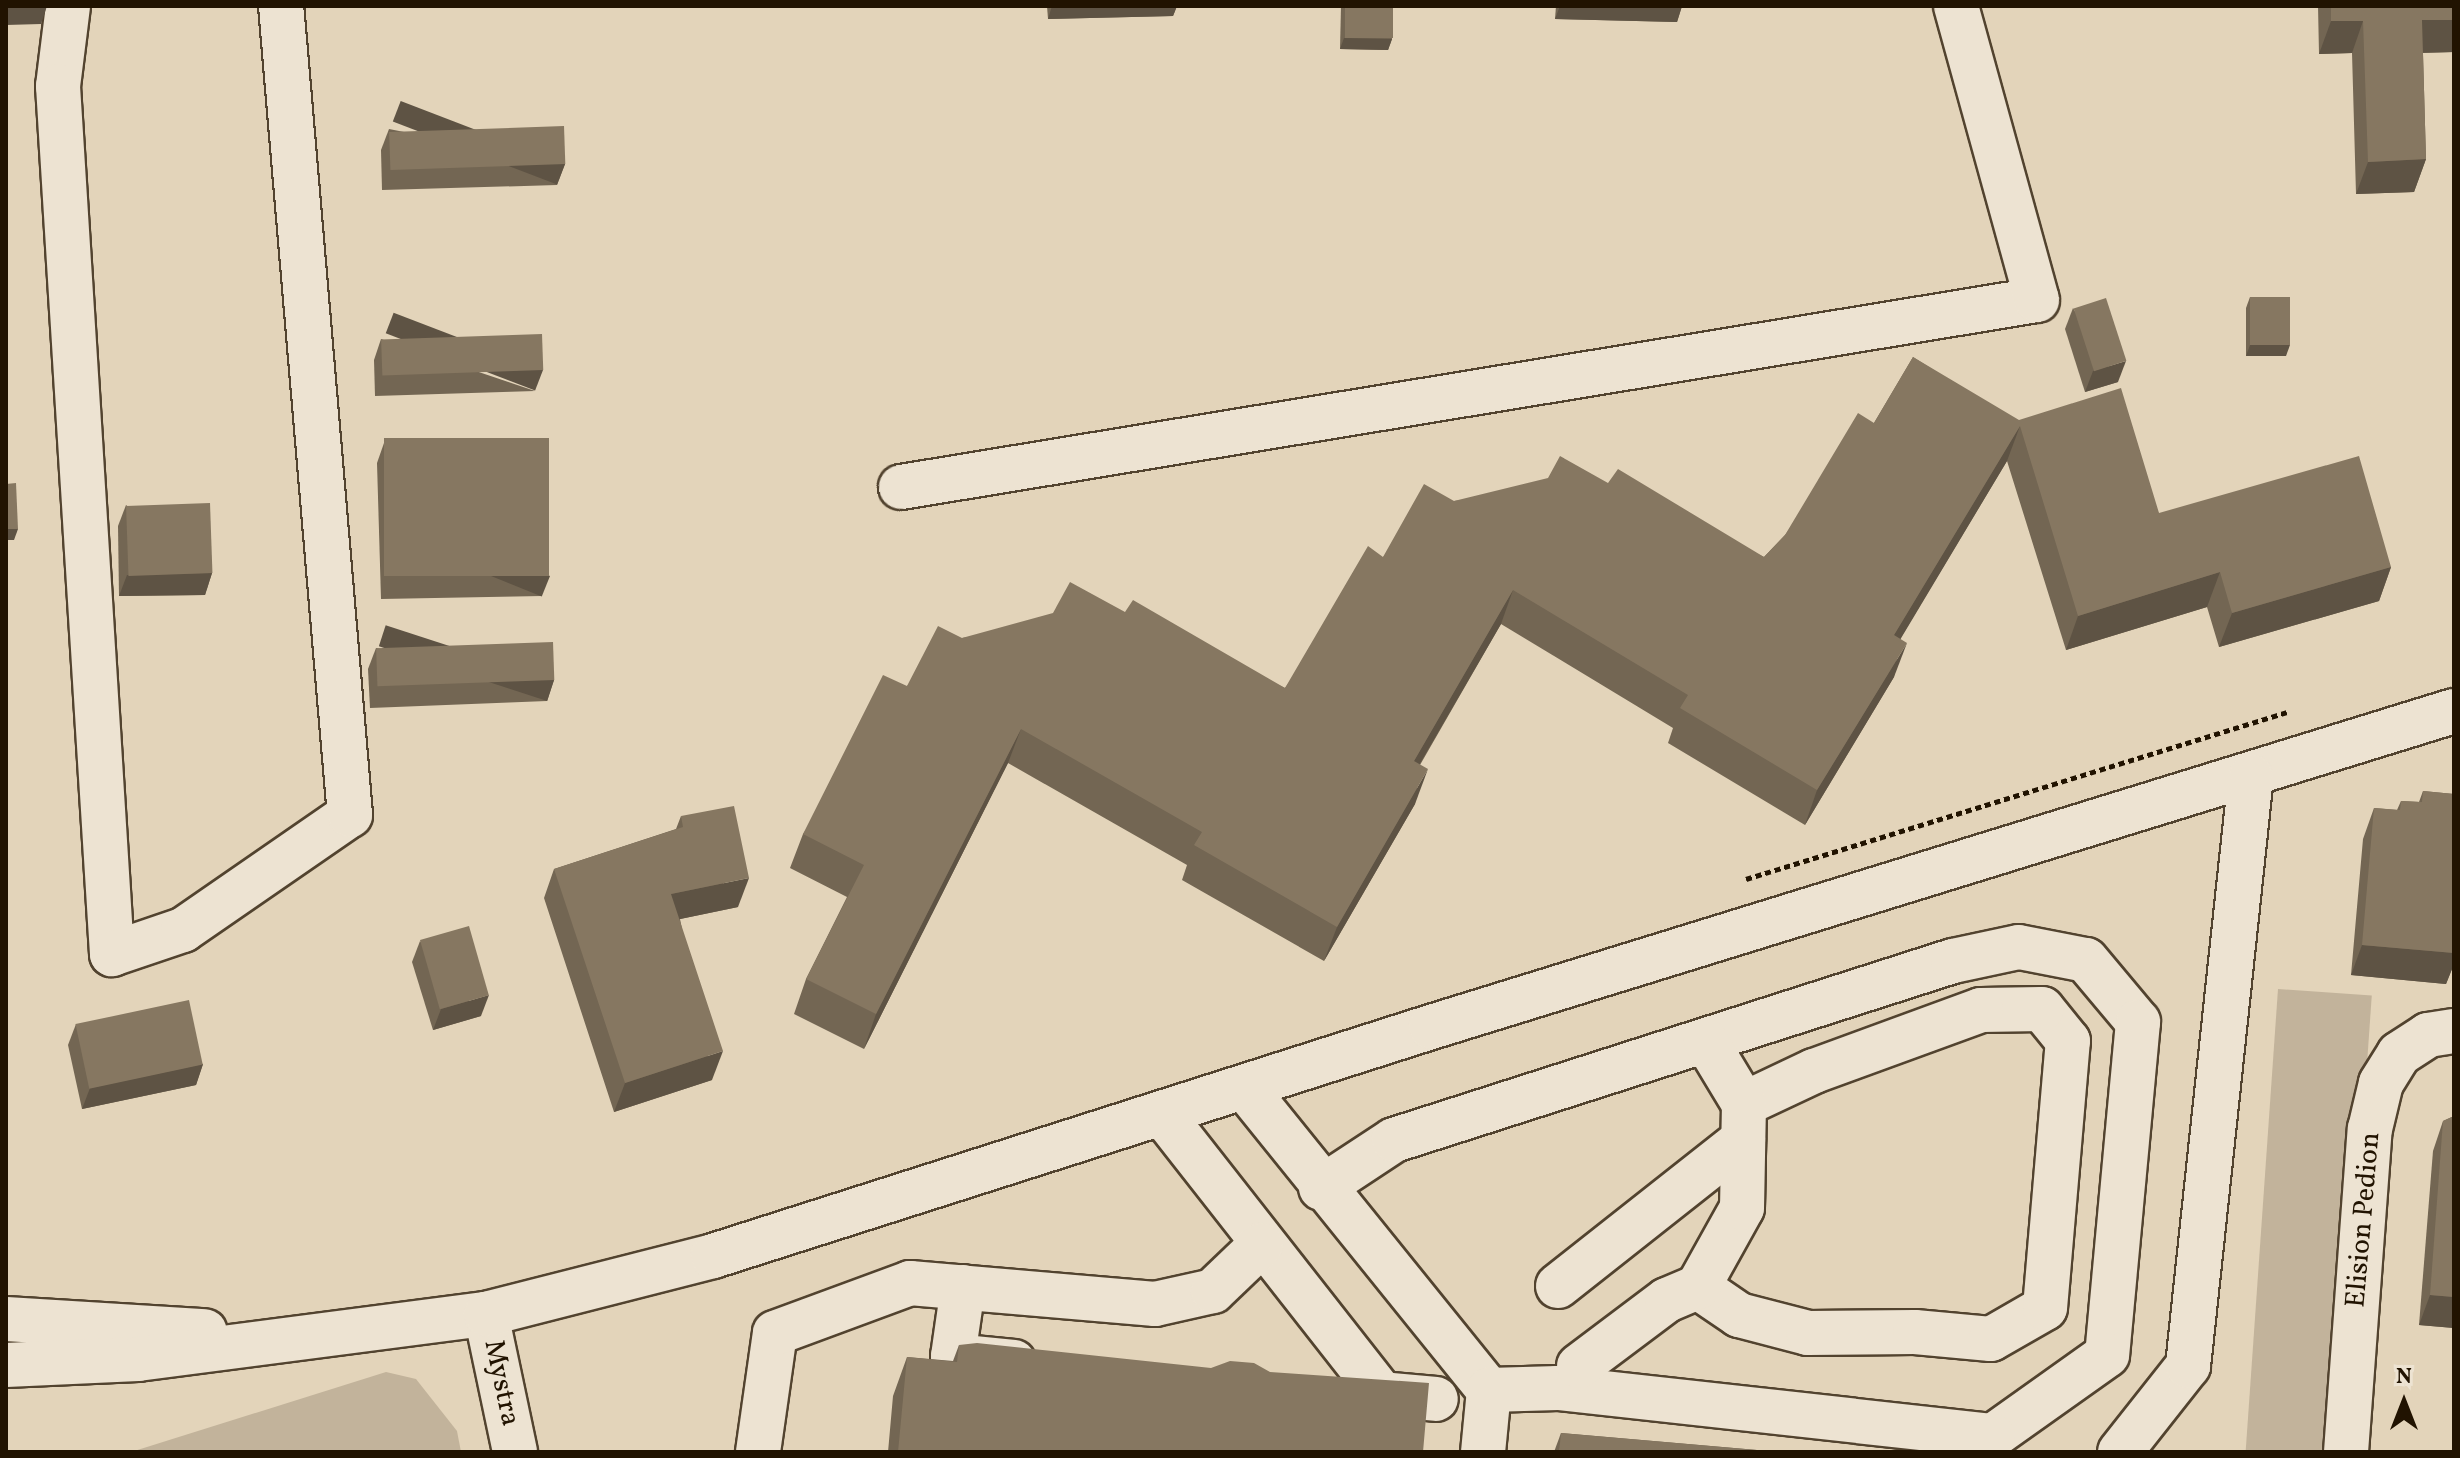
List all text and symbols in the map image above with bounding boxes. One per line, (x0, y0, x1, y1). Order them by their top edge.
street label: Elision Pedion (2340, 1131, 2388, 1309)
street label: Mystra (475, 1337, 527, 1429)
north arrow (2364, 1362, 2444, 1442)
text: N (2396, 1362, 2412, 1393)

